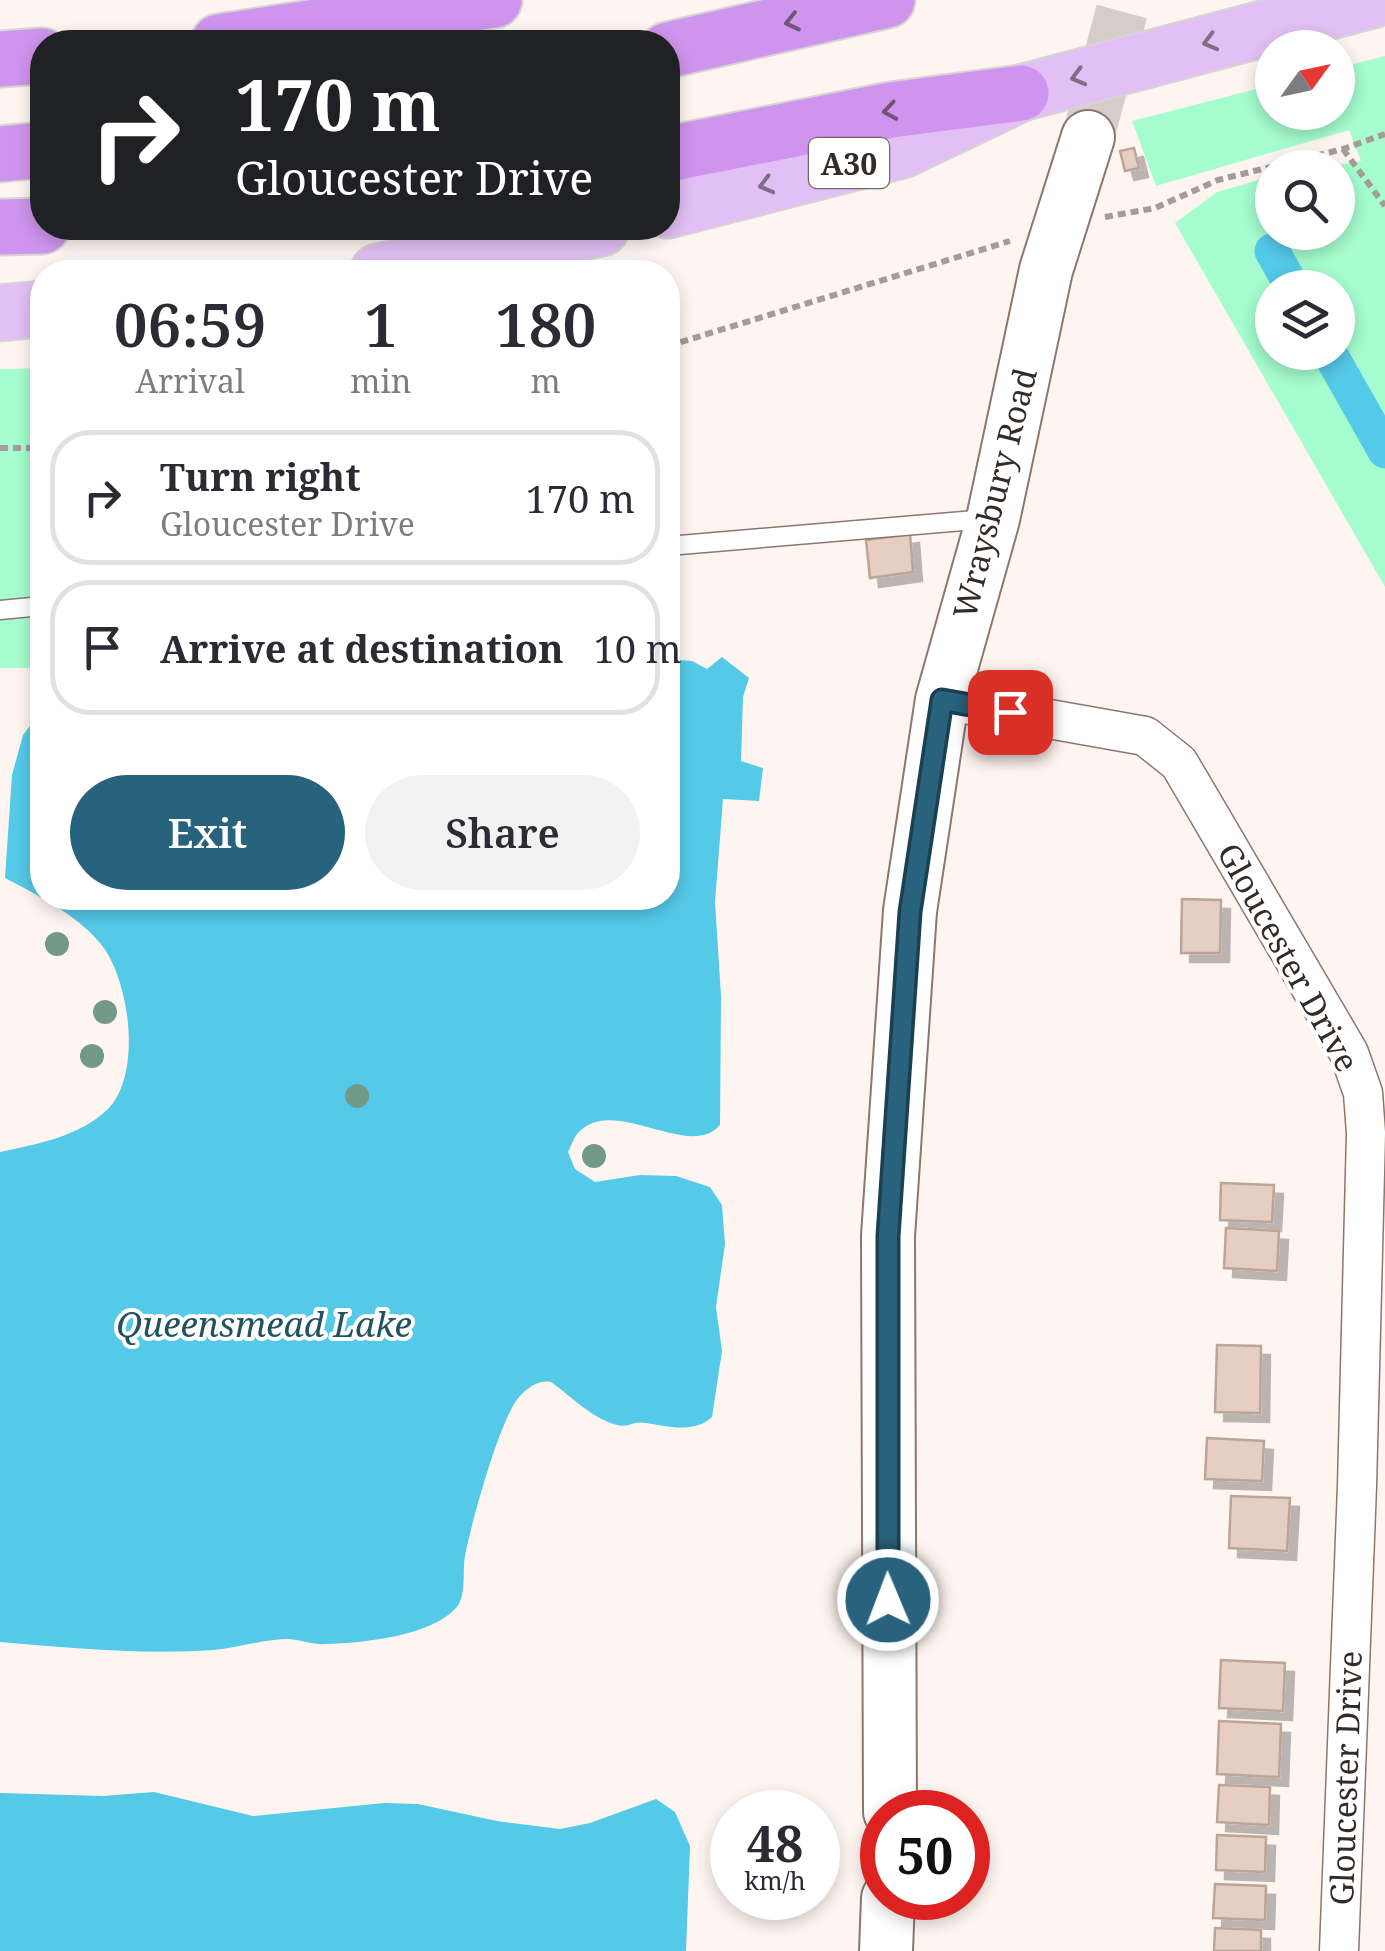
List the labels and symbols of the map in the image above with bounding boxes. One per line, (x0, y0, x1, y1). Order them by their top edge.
one-way arrow (783, 10, 800, 31)
north arrow (1255, 30, 1355, 130)
one-way arrow (1202, 31, 1219, 52)
one-way arrow (1070, 66, 1087, 87)
one-way arrow (882, 100, 898, 121)
road number: A30 (809, 138, 889, 188)
one-way arrow (758, 173, 775, 194)
street label: Wraysbury Road (942, 363, 1046, 623)
pin (968, 670, 1053, 755)
street label: Gloucester Drive (1208, 835, 1370, 1079)
water label: Queensmead Lake (116, 1300, 412, 1347)
position arrow (836, 1548, 940, 1652)
street label: Gloucester Drive (1319, 1650, 1371, 1906)
speed limit sign: 50 (860, 1790, 990, 1920)

